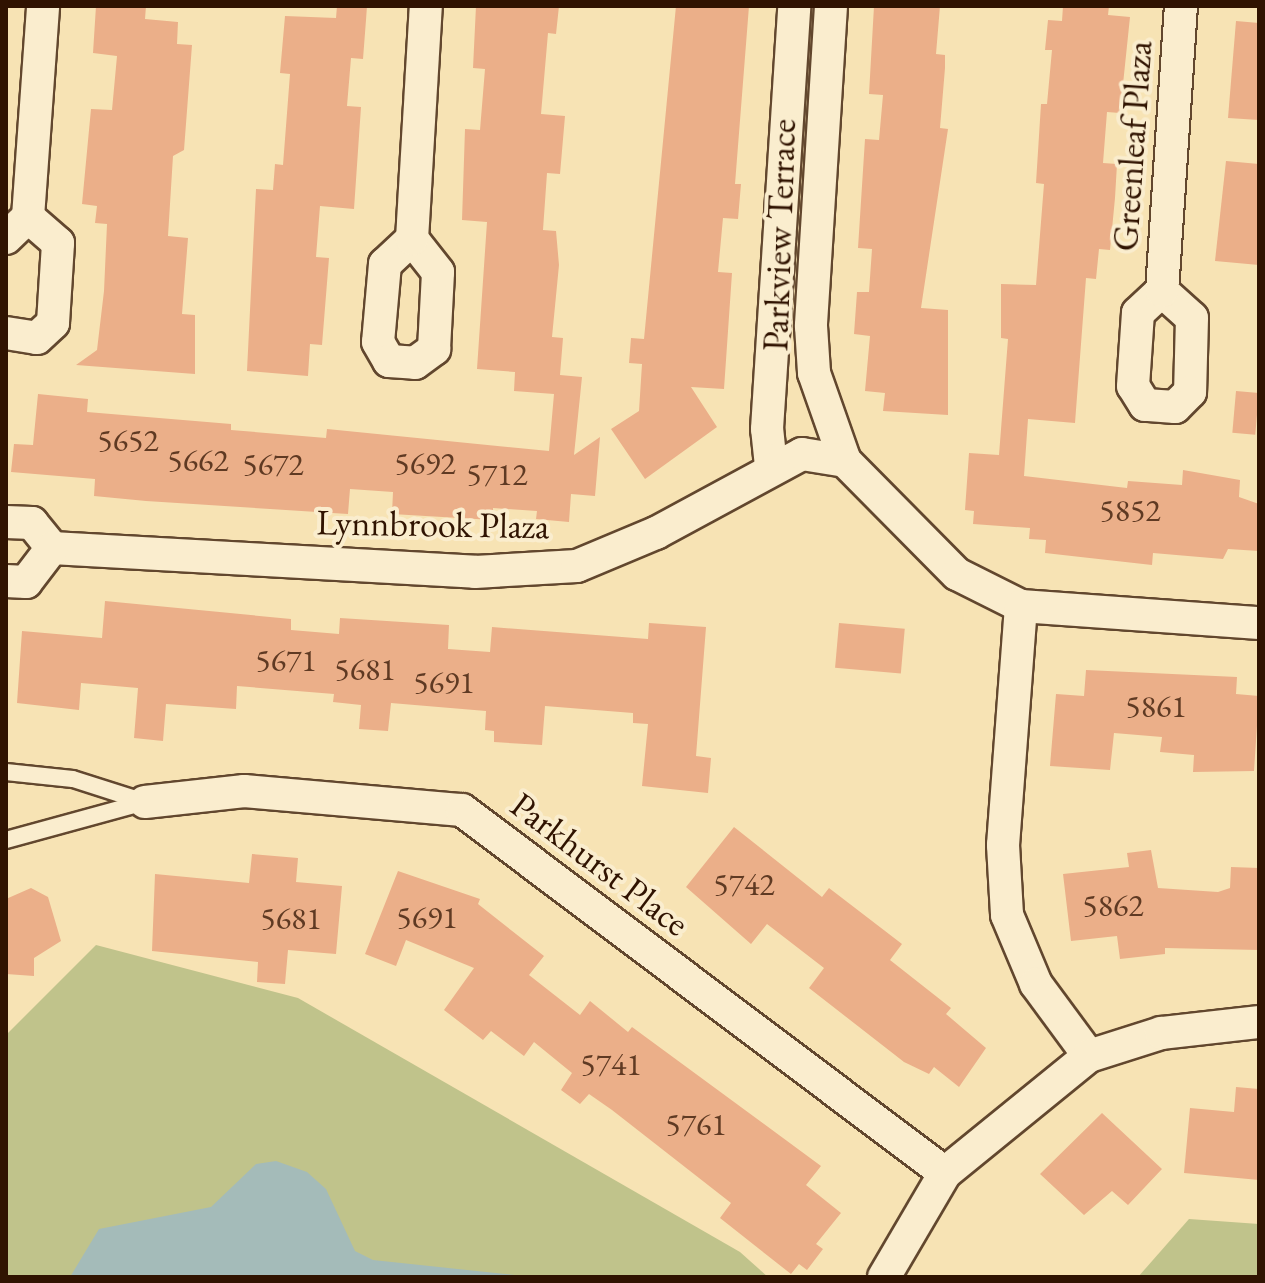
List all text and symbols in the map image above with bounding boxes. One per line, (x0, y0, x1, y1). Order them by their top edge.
street label: Greenleaf Plaza (1103, 39, 1161, 253)
street label: Parkview Terrace (753, 118, 805, 352)
house number: 5652 (97, 421, 159, 459)
house number: 5662 (167, 441, 229, 479)
house number: 5692 (394, 444, 456, 482)
house number: 5672 (242, 445, 304, 483)
house number: 5712 (466, 455, 528, 493)
house number: 5852 (1099, 491, 1161, 529)
street label: Lynnbrook Plaza (316, 500, 550, 548)
house number: 5671 (255, 641, 317, 679)
house number: 5681 (334, 650, 396, 688)
house number: 5691 (413, 663, 475, 701)
house number: 5861 (1125, 687, 1187, 725)
street label: Parkhurst Place (502, 783, 698, 945)
house number: 5742 (713, 865, 775, 903)
house number: 5862 (1082, 886, 1144, 924)
house number: 5691 (396, 898, 458, 936)
house number: 5681 (260, 899, 322, 937)
house number: 5741 (580, 1045, 642, 1083)
house number: 5761 (665, 1105, 727, 1143)

